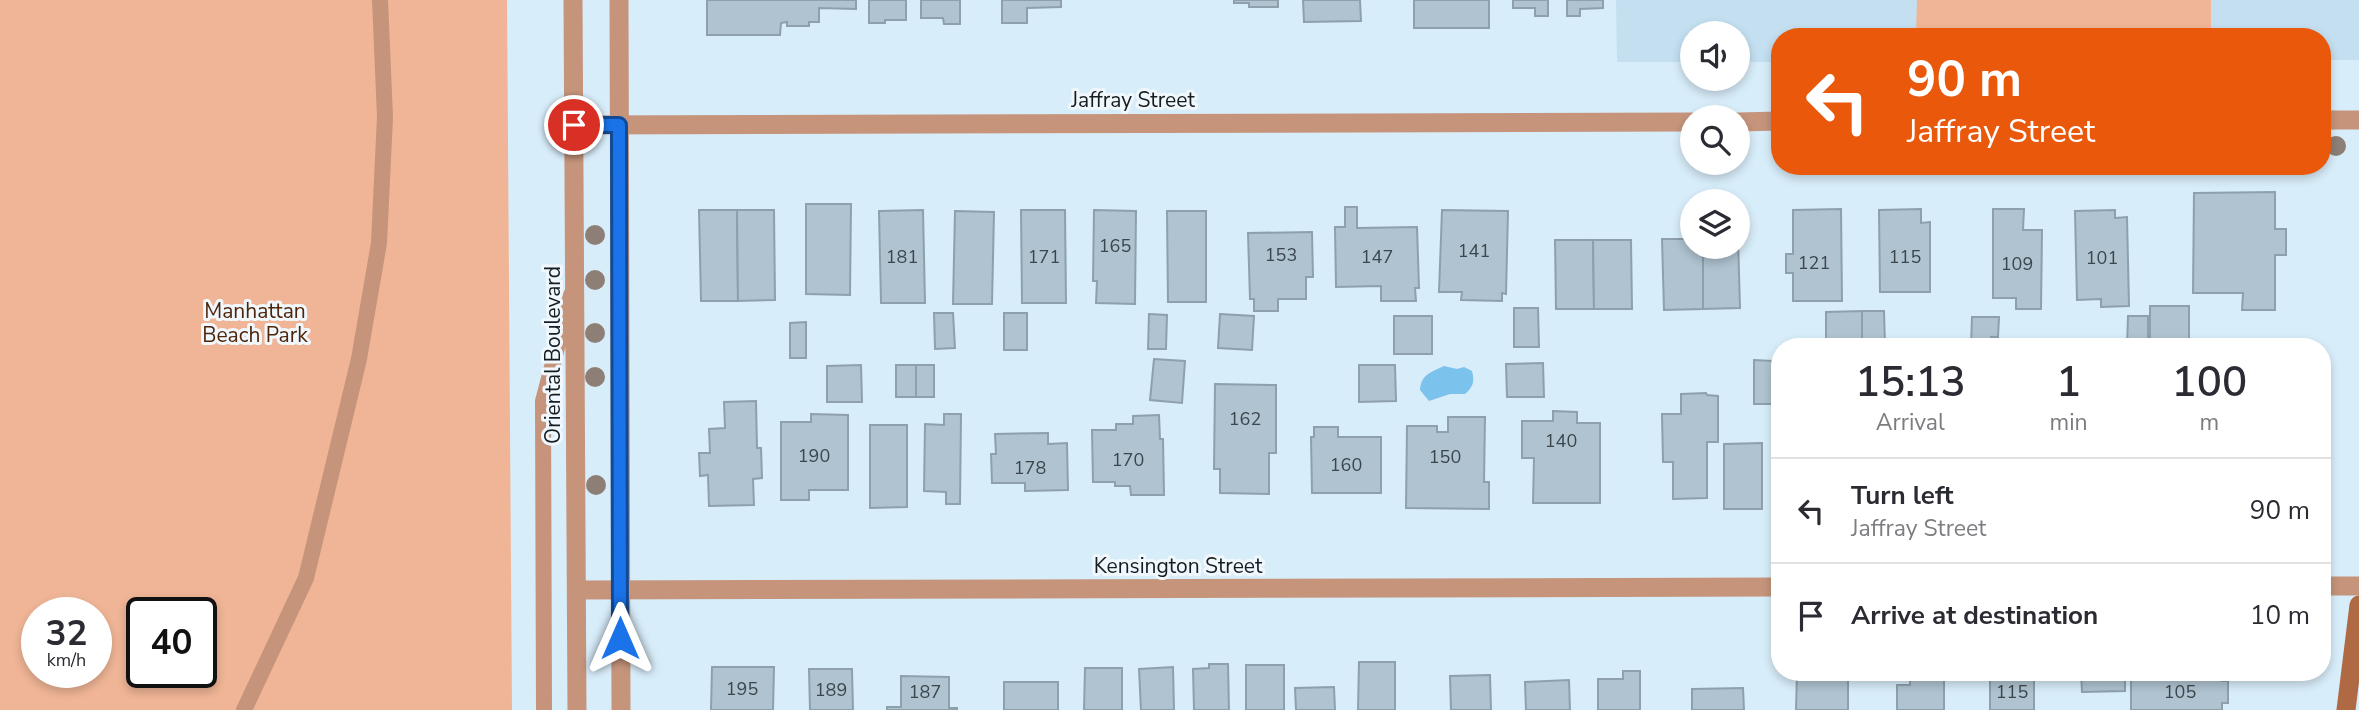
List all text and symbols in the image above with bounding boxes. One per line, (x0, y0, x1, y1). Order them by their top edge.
map controls (1680, 21, 1750, 259)
button: sound (1680, 21, 1750, 91)
text: 90 m (1907, 46, 2022, 113)
icon: left (1792, 56, 1883, 147)
street label: Jaffray Street (1070, 86, 1195, 114)
pin (544, 95, 604, 155)
button: search (1680, 105, 1750, 175)
icon: arrive (555, 106, 593, 144)
text: Jaffray Street (1907, 110, 2095, 153)
button: layers (1680, 189, 1750, 259)
house number: 165 (1099, 234, 1131, 258)
house number: 141 (1458, 239, 1490, 263)
house number: 153 (1265, 243, 1297, 267)
house number: 181 (886, 245, 918, 269)
house number: 171 (1028, 245, 1060, 269)
house number: 147 (1361, 245, 1393, 269)
house number: 115 (1889, 245, 1921, 269)
house number: 101 (2086, 246, 2118, 270)
house number: 121 (1798, 251, 1830, 275)
house number: 109 (2001, 252, 2033, 276)
street label: Oriental Boulevard (539, 266, 567, 444)
park label: Manhattan Beach Park (202, 297, 308, 349)
text: 15:13 (1855, 354, 1966, 411)
text: 1 (2056, 354, 2081, 411)
text: 100 (2171, 354, 2247, 411)
house number: 162 (1229, 407, 1261, 431)
text: Arrival (1876, 407, 1945, 438)
text: min (2050, 407, 2088, 438)
text: m (2199, 407, 2219, 438)
house number: 140 (1545, 429, 1577, 453)
house number: 190 (798, 444, 830, 468)
house number: 150 (1429, 445, 1461, 469)
house number: 170 (1112, 448, 1144, 472)
house number: 160 (1330, 453, 1362, 477)
house number: 178 (1014, 456, 1046, 480)
text: Turn left (1851, 478, 1954, 513)
icon: left (1792, 492, 1830, 530)
text: 90 m (2250, 493, 2310, 528)
text: Jaffray Street (1851, 513, 1986, 544)
street label: Kensington Street (1094, 552, 1263, 580)
speed limit sign: 40 (126, 597, 217, 688)
icon: arrive (1792, 597, 1830, 635)
text: Arrive at destination (1851, 598, 2098, 633)
text: 10 m (2250, 598, 2310, 633)
position arrow (583, 601, 657, 675)
text: 32 (45, 610, 88, 657)
text: km/h (47, 648, 86, 672)
house number: 195 (726, 677, 758, 701)
house number: 189 (815, 678, 847, 702)
house number: 187 (909, 680, 941, 704)
house number: 115 (1996, 680, 2028, 704)
house number: 105 (2164, 680, 2196, 704)

